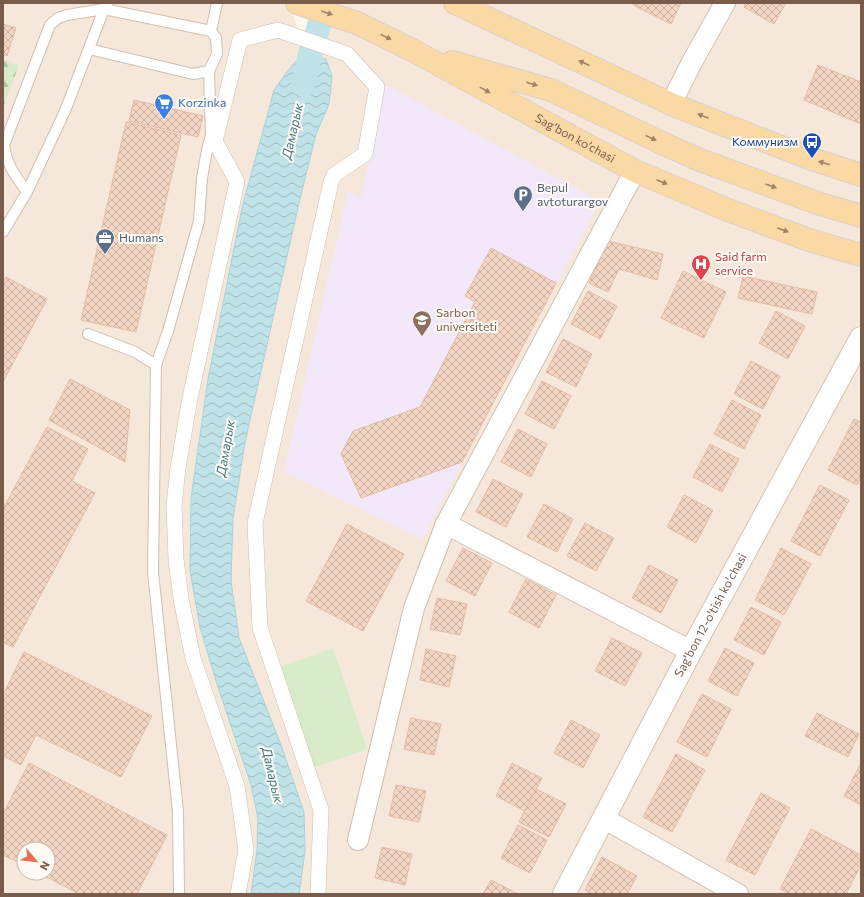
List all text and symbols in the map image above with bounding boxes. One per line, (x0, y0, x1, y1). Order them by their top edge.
one-way arrow (321, 10, 333, 16)
one-way arrow (380, 34, 391, 40)
one-way arrow (578, 60, 590, 66)
one-way arrow (527, 81, 539, 87)
one-way arrow (479, 87, 491, 93)
supermarket icon: Korzinka (153, 92, 175, 120)
place label: Korzinka (178, 95, 226, 109)
water label: Дамарык (278, 100, 306, 161)
street label: Sag’bon ko’chasi (533, 110, 618, 165)
one-way arrow (696, 113, 708, 119)
bus stop icon: Коммунизм (801, 131, 823, 159)
place label: Коммунизм (732, 134, 798, 148)
one-way arrow (645, 135, 656, 141)
one-way arrow (817, 160, 829, 166)
place label: Bepul avtoturargov (537, 180, 608, 208)
one-way arrow (657, 180, 669, 186)
parking icon: Bepul avtoturargov (512, 184, 534, 212)
one-way arrow (766, 184, 778, 190)
office icon: Humans (94, 227, 116, 255)
one-way arrow (778, 228, 790, 234)
place label: Humans (119, 230, 164, 244)
place label: Said farm service (715, 249, 767, 277)
hospital icon: Said farm service (690, 253, 712, 281)
place label: Sarbon universiteti (436, 305, 497, 333)
school or university icon: Sarbon universiteti (411, 309, 433, 337)
water label: Дамарык (212, 418, 238, 478)
street label: Sag'bon 12-o'tish ko'chasi (671, 550, 749, 679)
water label: Дамарык (259, 745, 287, 806)
north arrow (16, 841, 56, 881)
text: N (38, 859, 53, 873)

